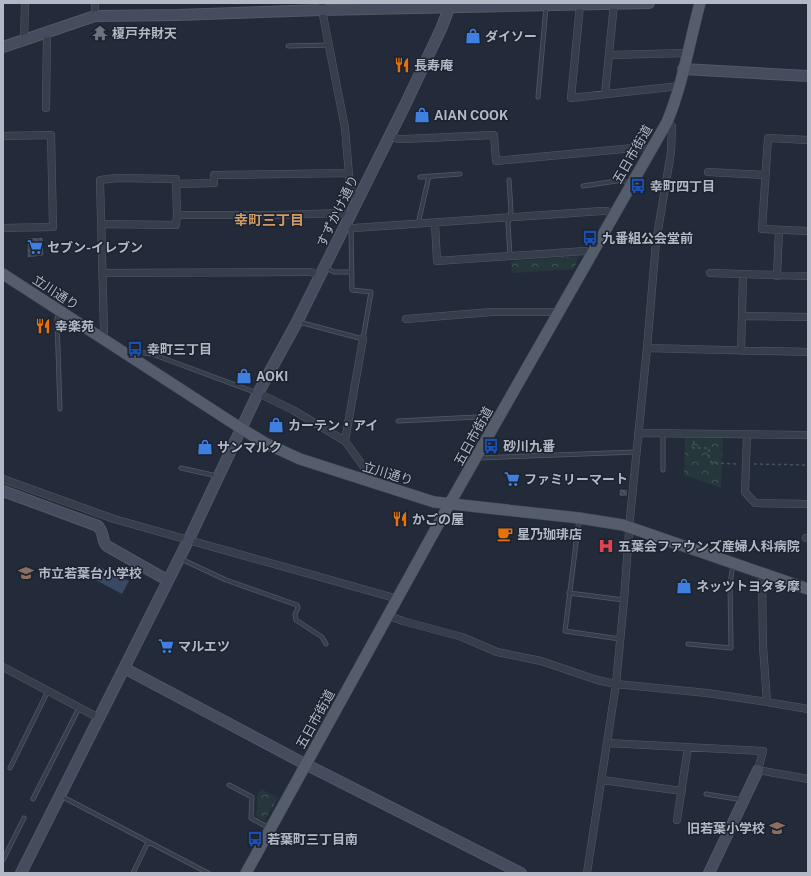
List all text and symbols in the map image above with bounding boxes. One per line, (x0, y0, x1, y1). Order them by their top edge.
temple icon: 榎戸弁財天 (91, 24, 109, 42)
place label: 榎戸弁財天 (112, 26, 177, 41)
shop icon: ダイソー (464, 27, 482, 45)
place label: ダイソー (485, 29, 537, 44)
restaurant icon: 長寿庵 (393, 56, 411, 74)
place label: 長寿庵 (414, 58, 453, 73)
shop icon: AIAN COOK (413, 106, 431, 124)
place label: AIAN COOK (434, 108, 508, 123)
street label: 五日市街道 (610, 122, 655, 186)
street label: すずかけ通り (314, 173, 361, 250)
bus stop icon: 幸町四丁目 (629, 177, 647, 195)
place label: 幸町四丁目 (650, 179, 715, 194)
district label: 幸町三丁目 (234, 212, 304, 228)
bus stop icon: 九番組公会堂前 (581, 229, 599, 247)
place label: 九番組公会堂前 (602, 231, 693, 246)
supermarket icon: セブン-イレブン (26, 238, 44, 256)
place label: セブン-イレブン (47, 240, 143, 255)
street label: 立川通り (30, 272, 82, 313)
restaurant icon: 幸楽苑 (34, 317, 52, 335)
place label: 幸楽苑 (55, 319, 94, 334)
bus stop icon: 幸町三丁目 (126, 340, 144, 358)
place label: 幸町三丁目 (147, 342, 212, 357)
shop icon: AOKI (235, 367, 253, 385)
place label: AOKI (256, 369, 288, 384)
street label: 五日市街道 (451, 404, 496, 468)
shop icon: カーテン・アイ (267, 416, 285, 434)
place label: カーテン・アイ (288, 418, 378, 433)
bus stop icon: 砂川九番 (482, 437, 500, 455)
shop icon: サンマルク (196, 438, 214, 456)
place label: 砂川九番 (503, 439, 555, 454)
place label: サンマルク (217, 440, 282, 455)
street label: 立川通り (361, 459, 415, 488)
supermarket icon: ファミリーマート (503, 470, 521, 488)
place label: ファミリーマート (524, 472, 628, 487)
restaurant icon: かごの屋 (391, 510, 409, 528)
place label: かごの屋 (412, 512, 464, 527)
cafe icon: 星乃珈琲店 (496, 525, 514, 543)
place label: 星乃珈琲店 (517, 527, 582, 542)
hospital icon: 五葉会ファウンズ産婦人科病院 (597, 537, 615, 555)
place label: 五葉会ファウンズ産婦人科病院 (618, 539, 800, 554)
school or university icon: 市立若葉台小学校 (17, 564, 35, 582)
place label: 市立若葉台小学校 (38, 566, 142, 581)
shop icon: ネッツトヨタ多摩 (675, 577, 693, 595)
place label: ネッツトヨタ多摩 (696, 579, 800, 594)
supermarket icon: マルエツ (157, 637, 175, 655)
place label: マルエツ (178, 639, 230, 654)
street label: 五日市街道 (293, 687, 338, 751)
school or university icon: 旧若葉小学校 (768, 819, 786, 837)
place label: 旧若葉小学校 (687, 821, 765, 836)
bus stop icon: 若葉町三丁目南 (246, 830, 264, 848)
place label: 若葉町三丁目南 (267, 832, 358, 847)

